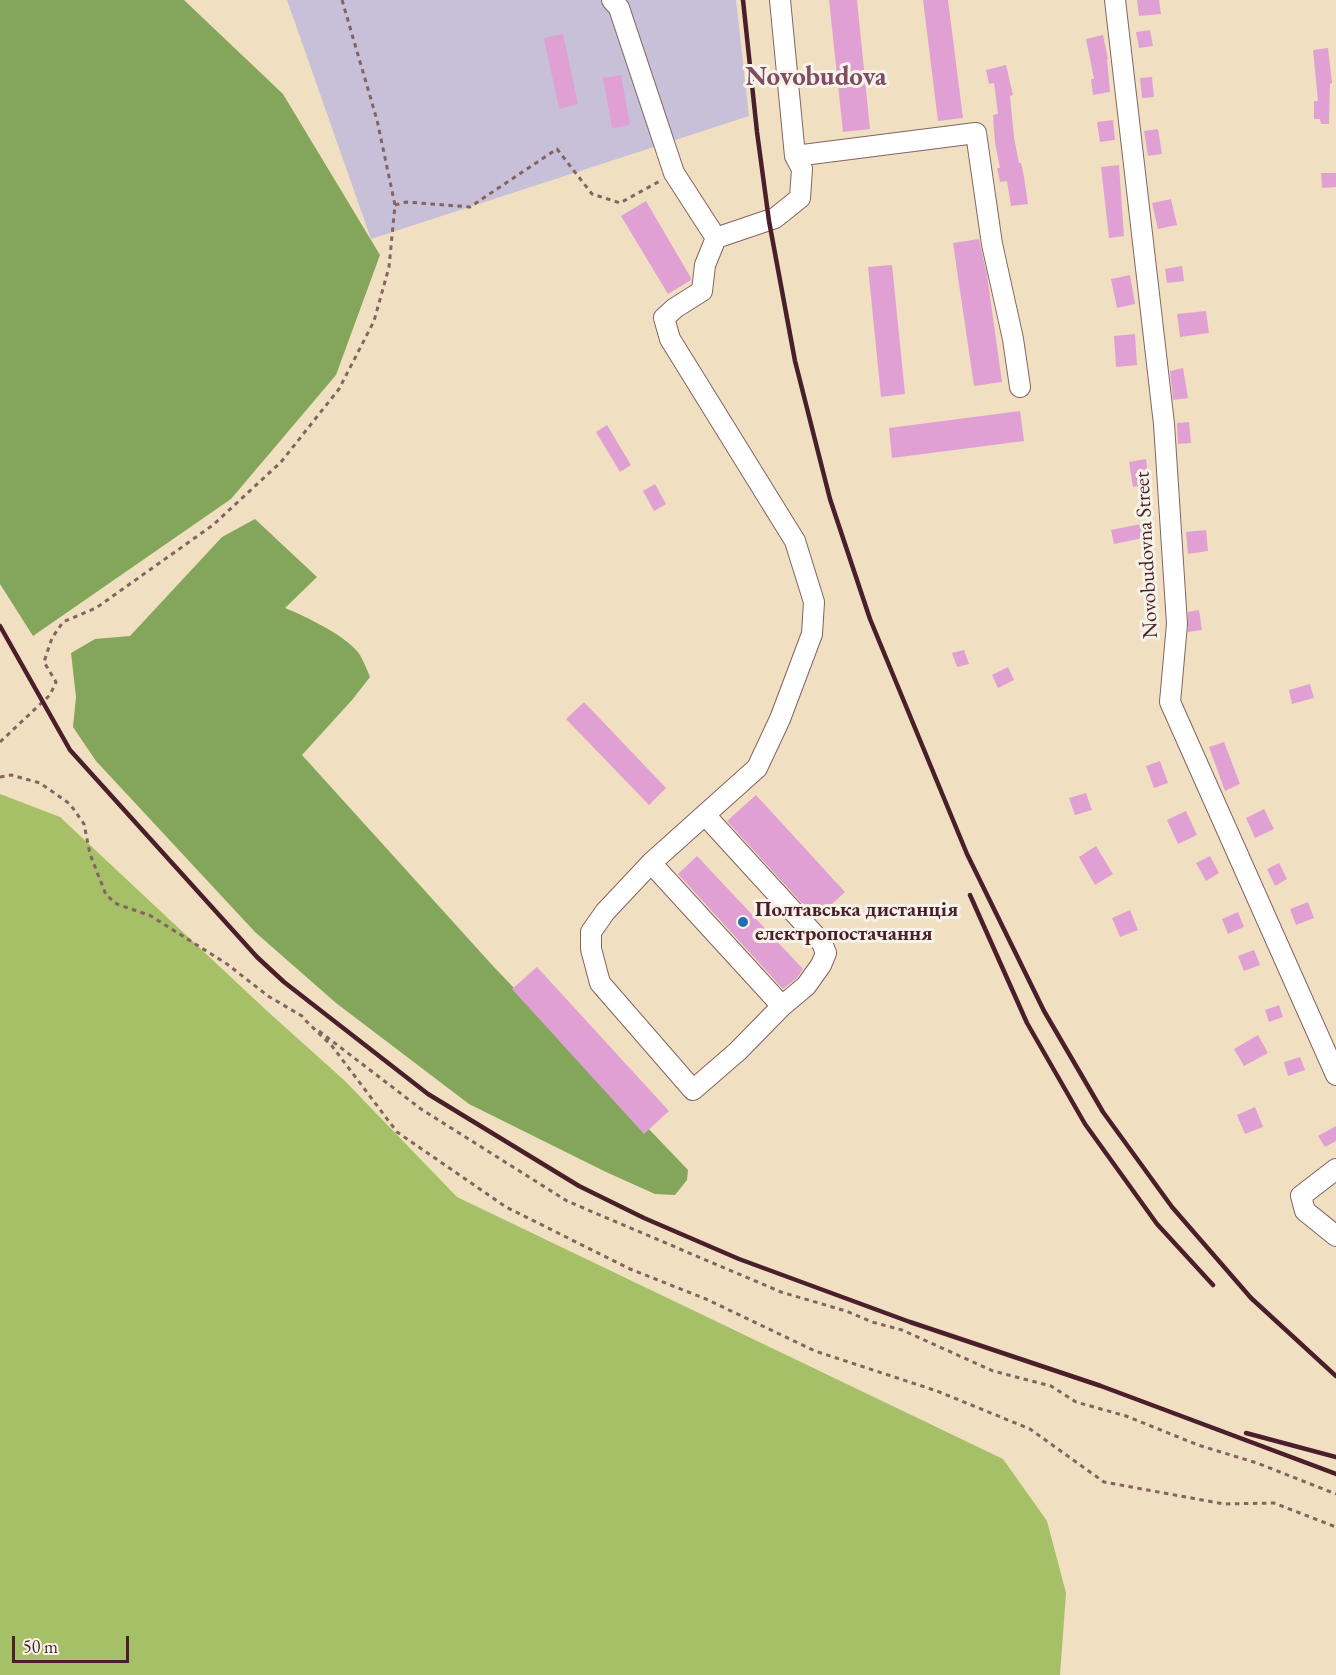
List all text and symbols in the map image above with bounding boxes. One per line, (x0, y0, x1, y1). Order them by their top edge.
district label: Novobudova (745, 62, 887, 94)
street label: Novobudovna Street (1130, 471, 1164, 639)
place label: Полтавська дистанція електропостачання (755, 897, 958, 947)
marker: Полтавська дистанція електропостачання (736, 915, 750, 929)
scale bar (15, 1624, 132, 1662)
text: 50 m (23, 1635, 58, 1658)

